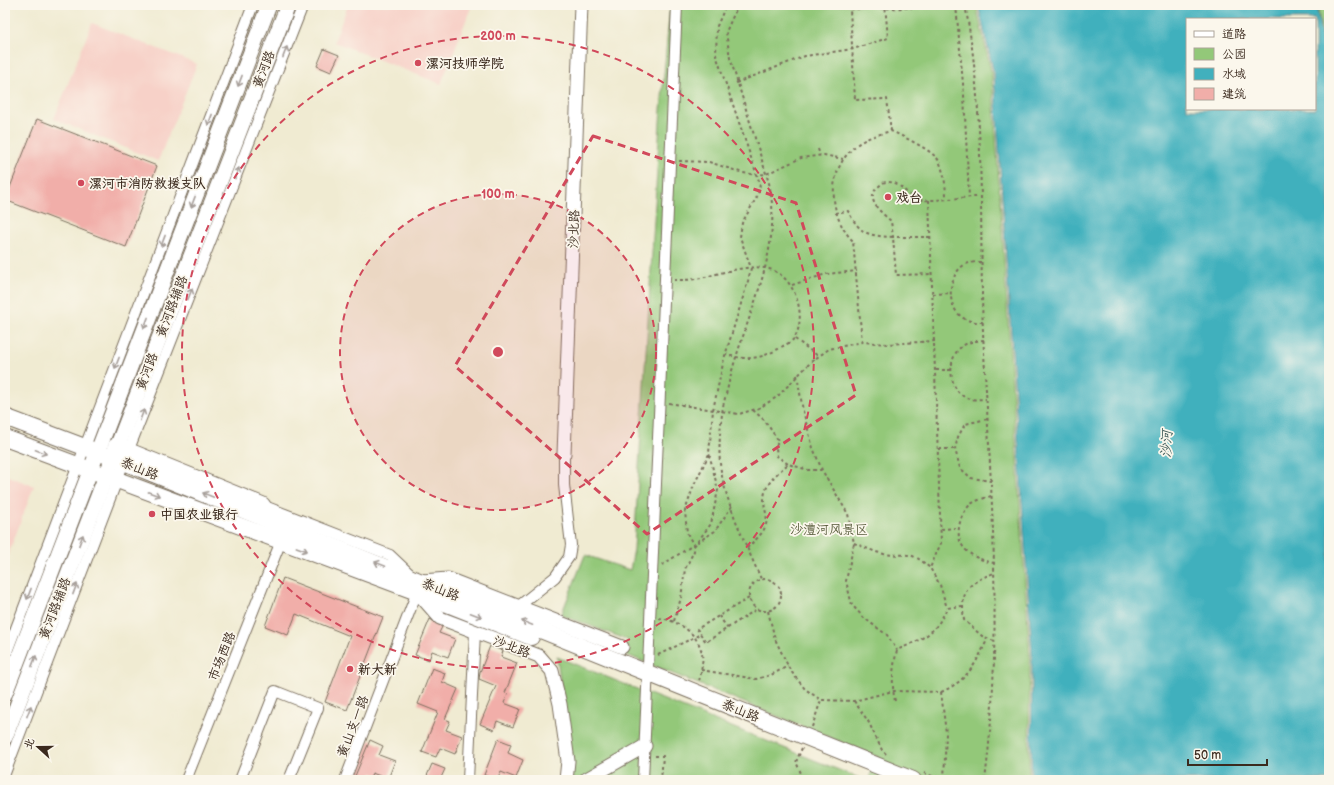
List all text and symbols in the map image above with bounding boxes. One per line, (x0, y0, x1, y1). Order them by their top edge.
legend (1186, 18, 1316, 110)
text: 道路 (1222, 27, 1246, 42)
text: 200 m (480, 29, 516, 44)
one-way arrow (281, 46, 289, 58)
text: 公园 (1222, 47, 1246, 62)
street label: 黄河路 (249, 48, 278, 90)
place label: 漯河技师学院 (426, 56, 504, 72)
marker: 漯河技师学院 (413, 58, 423, 68)
text: 水域 (1222, 67, 1246, 82)
one-way arrow (236, 74, 244, 86)
text: 建筑 (1222, 87, 1246, 102)
one-way arrow (205, 113, 213, 125)
one-way arrow (234, 167, 242, 179)
place label: 漯河市消防救援支队 (89, 176, 206, 192)
marker: 漯河市消防救援支队 (76, 178, 86, 188)
text: 100 m (481, 187, 515, 202)
place label: 戏台 (896, 190, 922, 206)
marker: 戏台 (883, 192, 893, 202)
one-way arrow (189, 195, 197, 207)
street label: 沙北路 (565, 209, 583, 249)
one-way arrow (159, 235, 167, 247)
street label: 黄河路辅路 (153, 273, 191, 340)
one-way arrow (186, 288, 194, 300)
one-way arrow (142, 317, 150, 329)
centre of rings (491, 345, 505, 359)
street label: 黄河路 (132, 350, 161, 392)
one-way arrow (113, 356, 121, 368)
one-way arrow (139, 409, 147, 421)
water label: 沙河 (1157, 428, 1176, 458)
one-way arrow (35, 448, 47, 456)
street label: 泰山路 (119, 454, 161, 484)
one-way arrow (147, 490, 159, 498)
one-way arrow (202, 491, 214, 499)
place label: 中国农业银行 (160, 507, 238, 523)
marker: 中国农业银行 (147, 509, 157, 519)
park label: 沙澧河风景区 (790, 522, 868, 538)
one-way arrow (77, 534, 85, 546)
one-way arrow (295, 545, 307, 553)
one-way arrow (375, 560, 387, 568)
street label: 黄河路辅路 (36, 575, 74, 642)
street label: 泰山路 (420, 575, 462, 605)
one-way arrow (72, 584, 80, 596)
one-way arrow (25, 587, 33, 599)
one-way arrow (469, 612, 481, 619)
one-way arrow (521, 619, 533, 627)
street label: 市场西路 (205, 629, 239, 683)
street label: 沙北路 (491, 632, 533, 661)
one-way arrow (31, 655, 39, 667)
place label: 新大新 (358, 662, 397, 678)
marker: 新大新 (345, 664, 355, 674)
street label: 黄山支一路 (334, 693, 372, 760)
street label: 泰山路 (720, 696, 762, 726)
one-way arrow (25, 705, 33, 717)
north arrow (18, 727, 58, 767)
text: 北 (21, 736, 37, 751)
scale bar (1188, 741, 1267, 767)
text: 50 m (1194, 748, 1221, 763)

